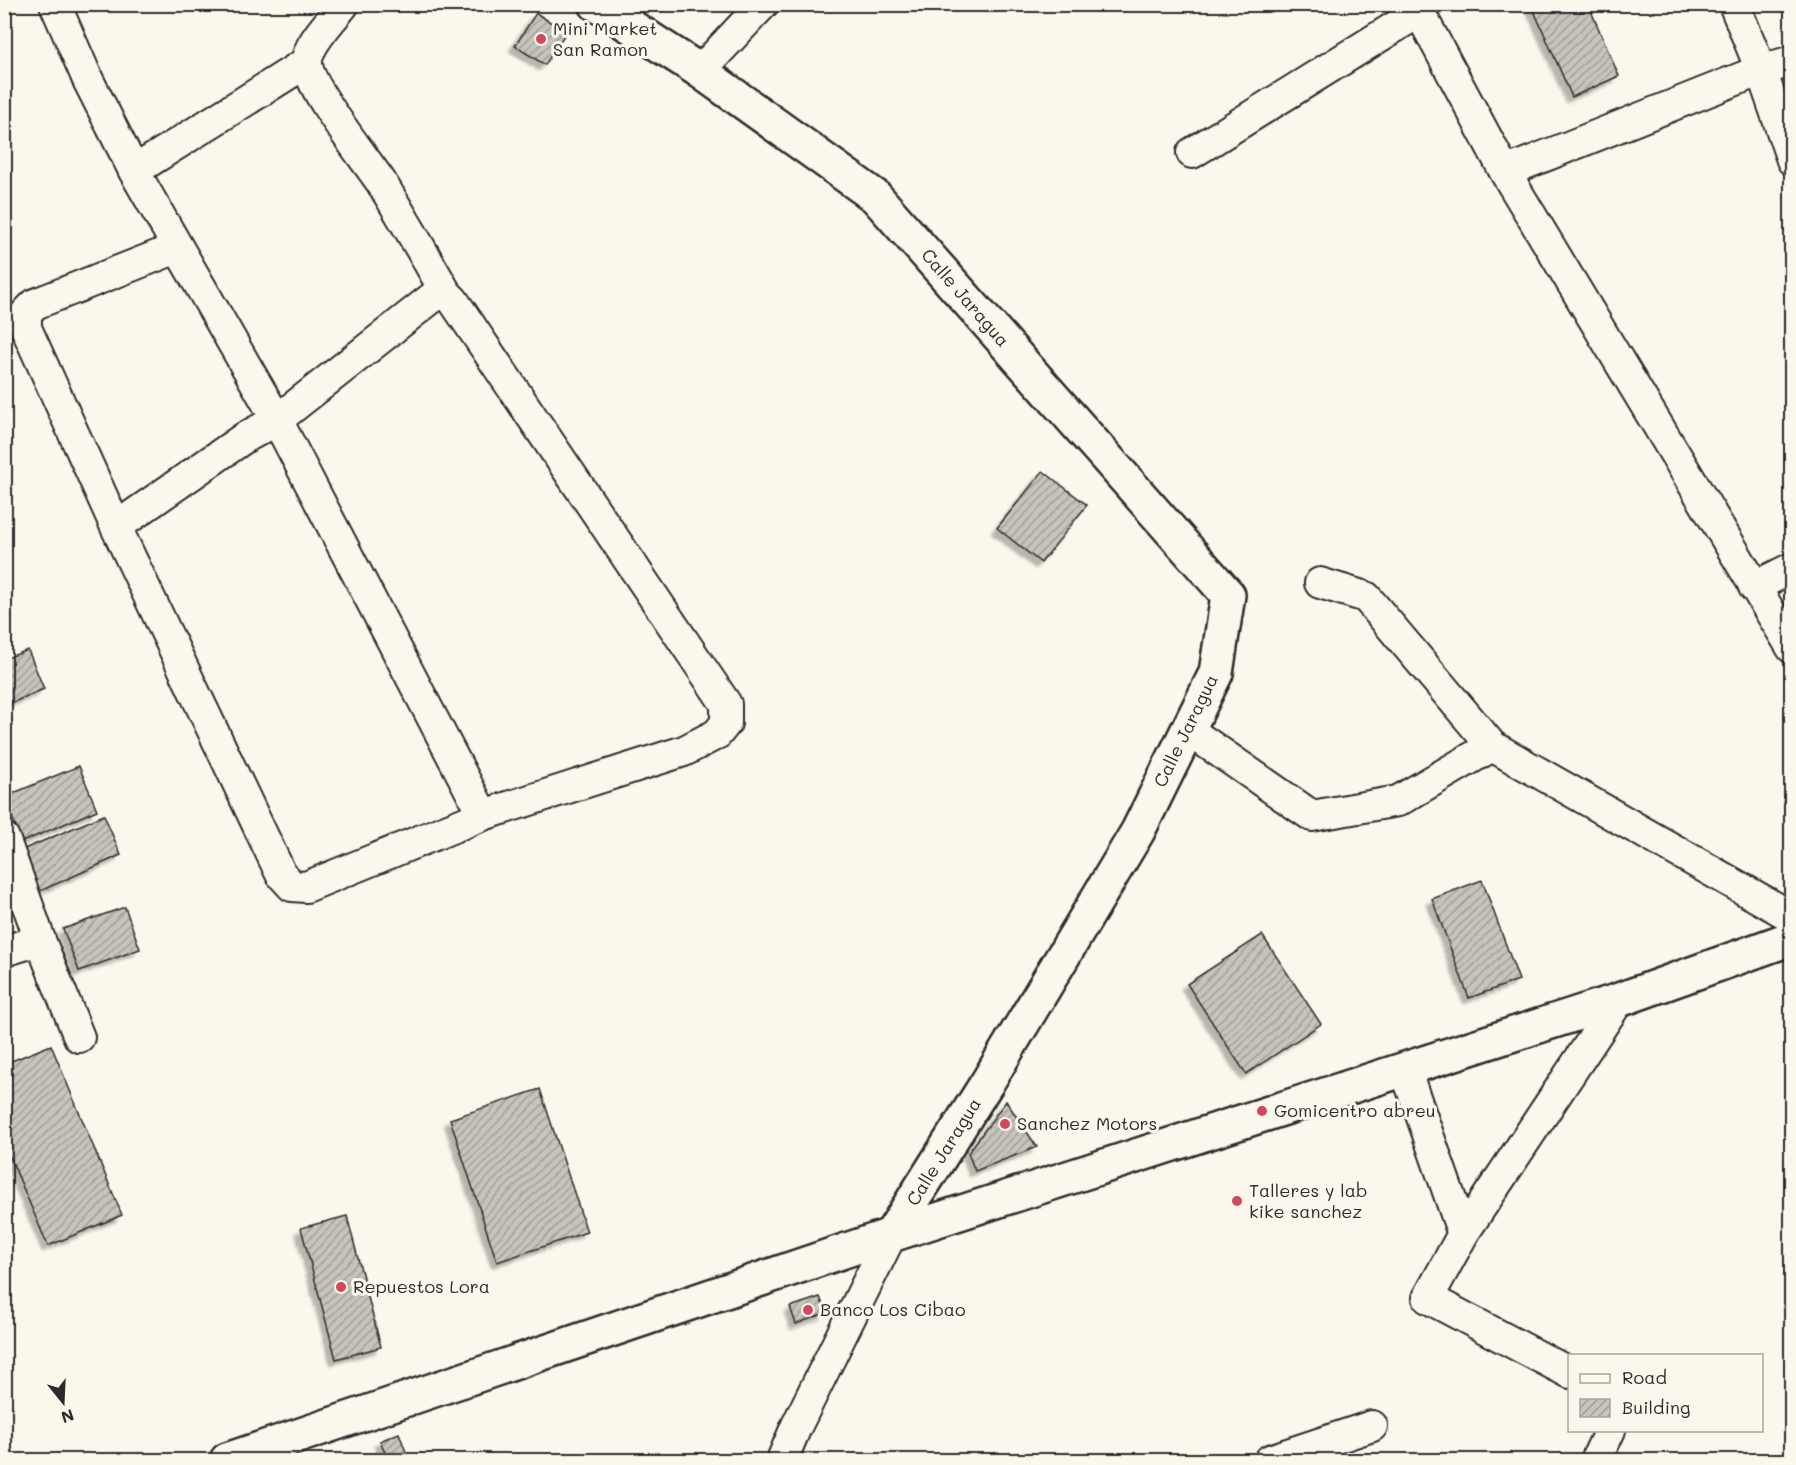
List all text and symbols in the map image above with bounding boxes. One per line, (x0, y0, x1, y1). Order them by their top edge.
place label: Mini Market San Ramon (553, 16, 657, 61)
marker: Mini Market San Ramon (534, 32, 548, 46)
street label: Calle Jaragua (916, 243, 1015, 352)
street label: Calle Jaragua (1147, 670, 1223, 791)
street label: Calle Jaragua (900, 1093, 986, 1210)
place label: Gomicentro abreu (1274, 1098, 1436, 1122)
marker: Gomicentro abreu (1255, 1104, 1269, 1118)
place label: Sanchez Motors (1017, 1111, 1157, 1135)
marker: Sanchez Motors (998, 1117, 1012, 1131)
place label: Talleres y lab kike sanchez (1249, 1178, 1367, 1223)
marker: Talleres y lab kike sanchez (1230, 1194, 1244, 1208)
place label: Repuestos Lora (353, 1274, 490, 1298)
marker: Repuestos Lora (334, 1280, 348, 1294)
place label: Banco Los Cibao (820, 1297, 966, 1321)
marker: Banco Los Cibao (801, 1303, 815, 1317)
legend (1568, 1354, 1763, 1432)
text: Road (1622, 1365, 1667, 1389)
north arrow (33, 1372, 93, 1432)
text: Building (1622, 1395, 1690, 1419)
text: N (59, 1405, 77, 1429)

